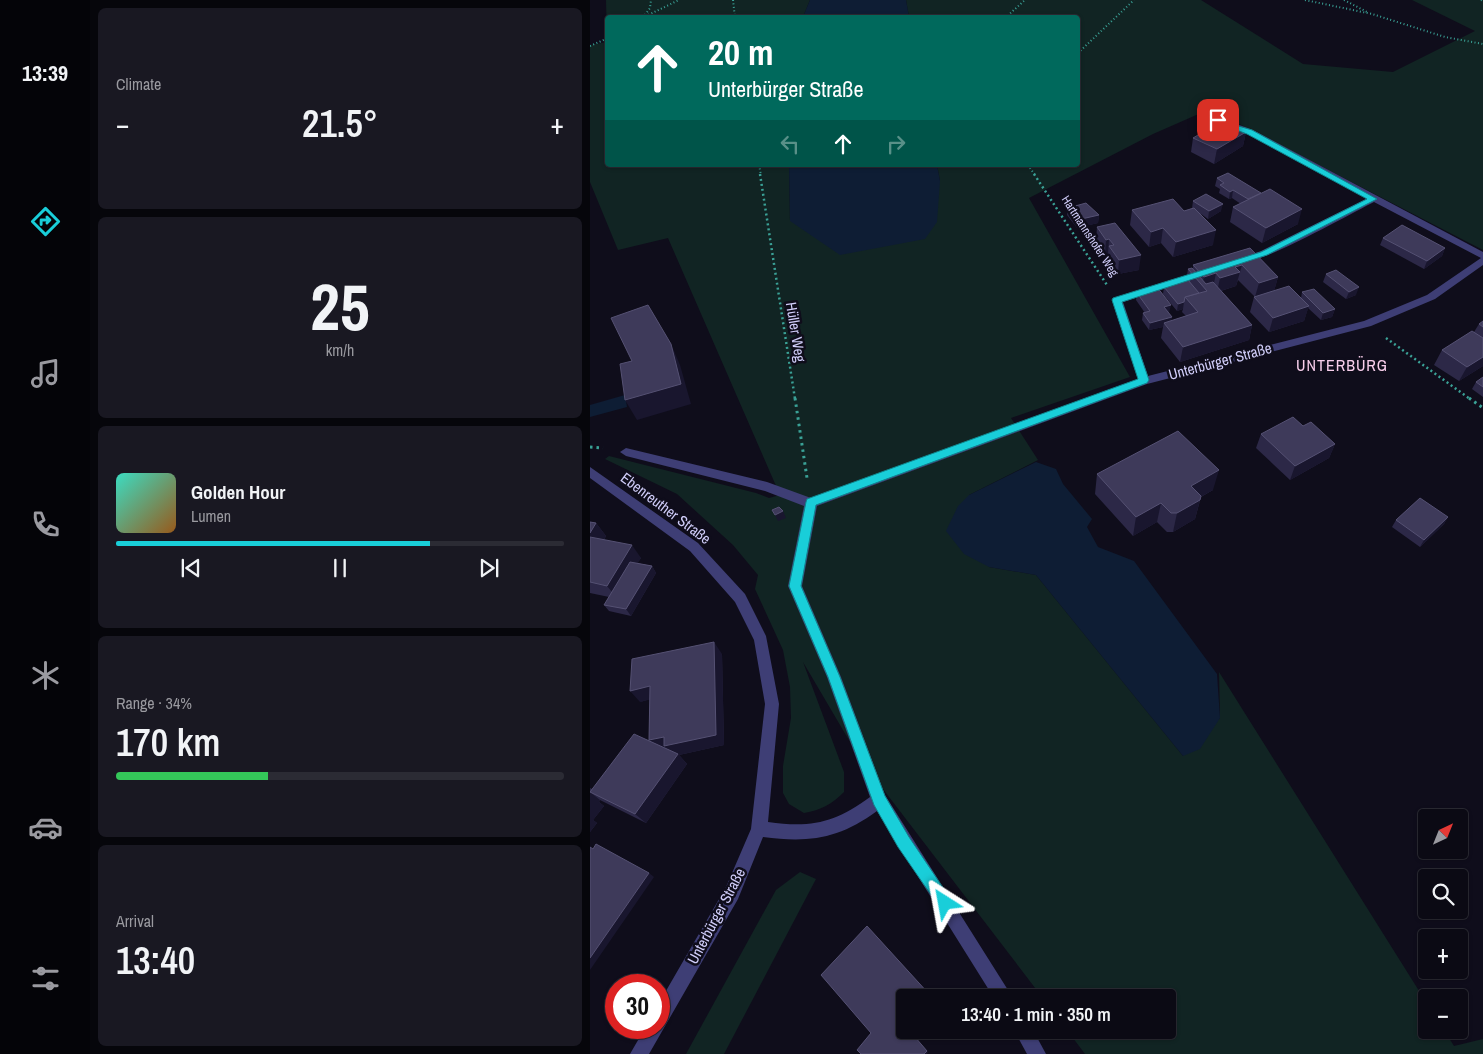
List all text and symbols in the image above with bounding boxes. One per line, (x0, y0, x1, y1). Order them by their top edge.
text: 20 m (708, 29, 773, 76)
icon: ahead (625, 35, 690, 100)
text: 13:39 (22, 58, 68, 88)
text: Climate (116, 73, 161, 95)
text: Unterbürger Straße (708, 74, 863, 104)
text: 21.5° (302, 98, 378, 149)
pin (1197, 99, 1239, 141)
text: − (116, 105, 129, 143)
text: + (551, 105, 564, 143)
icon: arrive (1204, 106, 1232, 134)
icon: left (776, 130, 804, 158)
icon: ahead (829, 130, 857, 158)
icon: right (882, 130, 910, 158)
street label: Hartmannshofer Weg (1058, 192, 1122, 280)
icon: directions (28, 204, 63, 239)
text: 25 (310, 263, 370, 350)
street label: Hüller Weg (781, 300, 811, 364)
street label: Unterbürger Straße (1166, 337, 1274, 385)
text: km/h (326, 339, 354, 361)
district label: UNTERBÜRG (1296, 354, 1388, 376)
icon: music (28, 356, 63, 391)
street label: Ebenreuther Straße (617, 467, 716, 549)
text: Golden Hour (191, 479, 285, 505)
text: Lumen (191, 505, 231, 527)
icon: phone (28, 507, 63, 542)
icon: previous (177, 554, 205, 582)
icon: pause (326, 554, 354, 582)
icon: next (475, 554, 503, 582)
icon: climate (28, 658, 63, 693)
text: Range · 34% (116, 692, 192, 714)
text: 170 km (116, 717, 220, 768)
north arrow (1418, 809, 1468, 859)
map controls (1418, 809, 1468, 1039)
icon: car (28, 810, 63, 845)
street label: Unterbürger Straße (682, 864, 750, 968)
button: search (1418, 869, 1468, 919)
position arrow (918, 876, 970, 928)
text: Arrival (116, 910, 154, 932)
button: + (1418, 929, 1468, 979)
text: 13:40 (116, 935, 195, 986)
icon: filters (28, 961, 63, 996)
speed limit sign: 30 (605, 974, 670, 1039)
button: − (1418, 989, 1468, 1039)
text: 13:40 · 1 min · 350 m (961, 1001, 1111, 1027)

